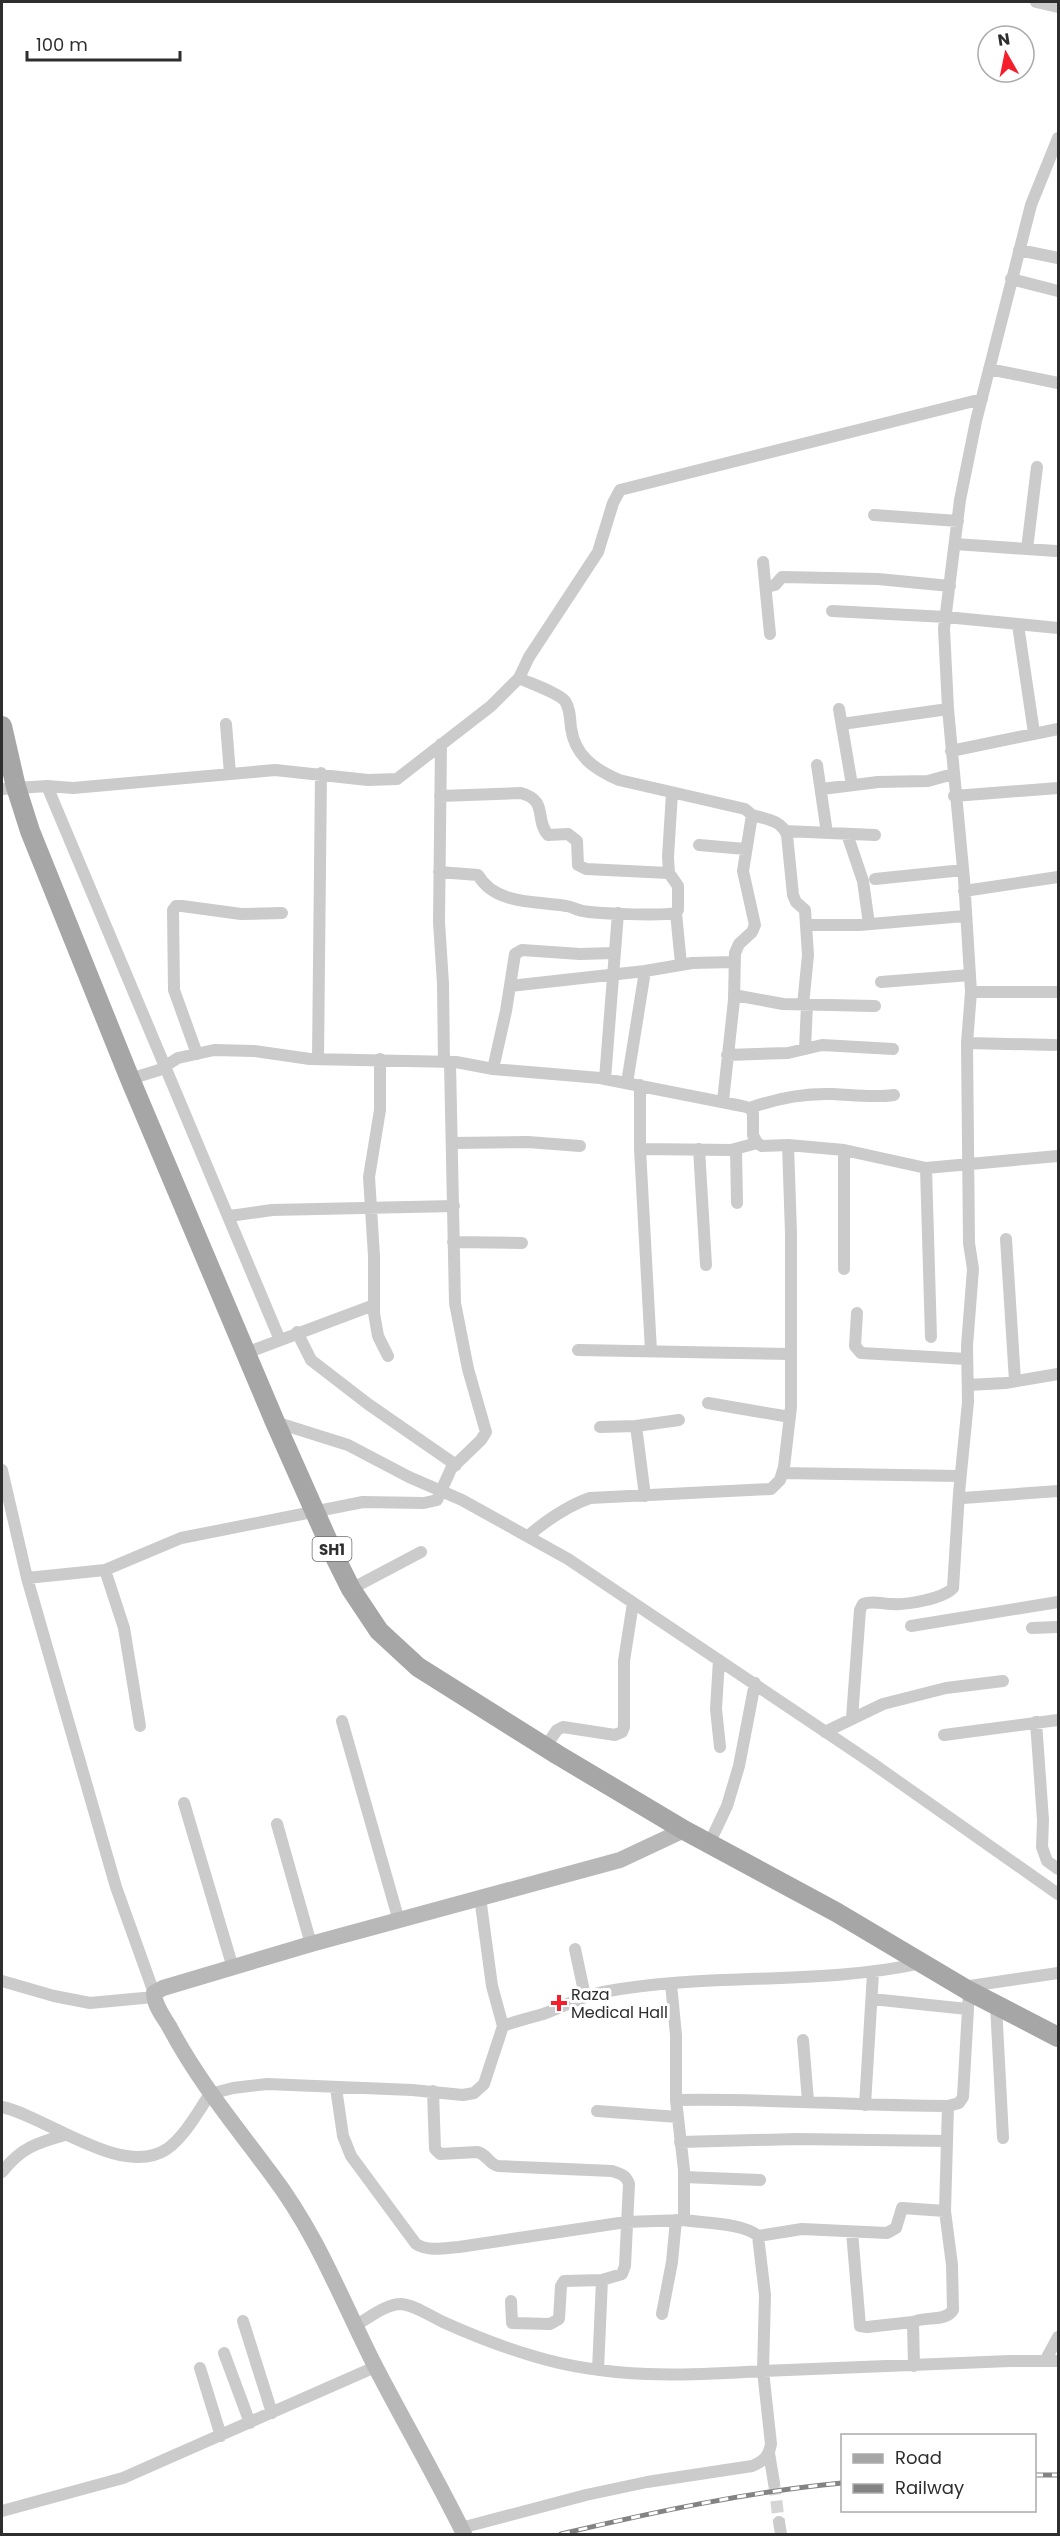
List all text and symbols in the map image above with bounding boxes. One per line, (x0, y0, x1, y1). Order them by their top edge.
scale bar (27, 24, 180, 62)
north arrow (976, 24, 1036, 84)
text: N (996, 27, 1011, 52)
text: 100 m (36, 32, 88, 57)
road number: SH1 (312, 1537, 352, 1561)
place label: Raza Medical Hall (571, 1983, 668, 2024)
marker: Raza Medical Hall (552, 1996, 566, 2010)
legend (841, 2434, 1036, 2512)
text: Road (895, 2445, 942, 2470)
text: Railway (895, 2475, 964, 2500)

